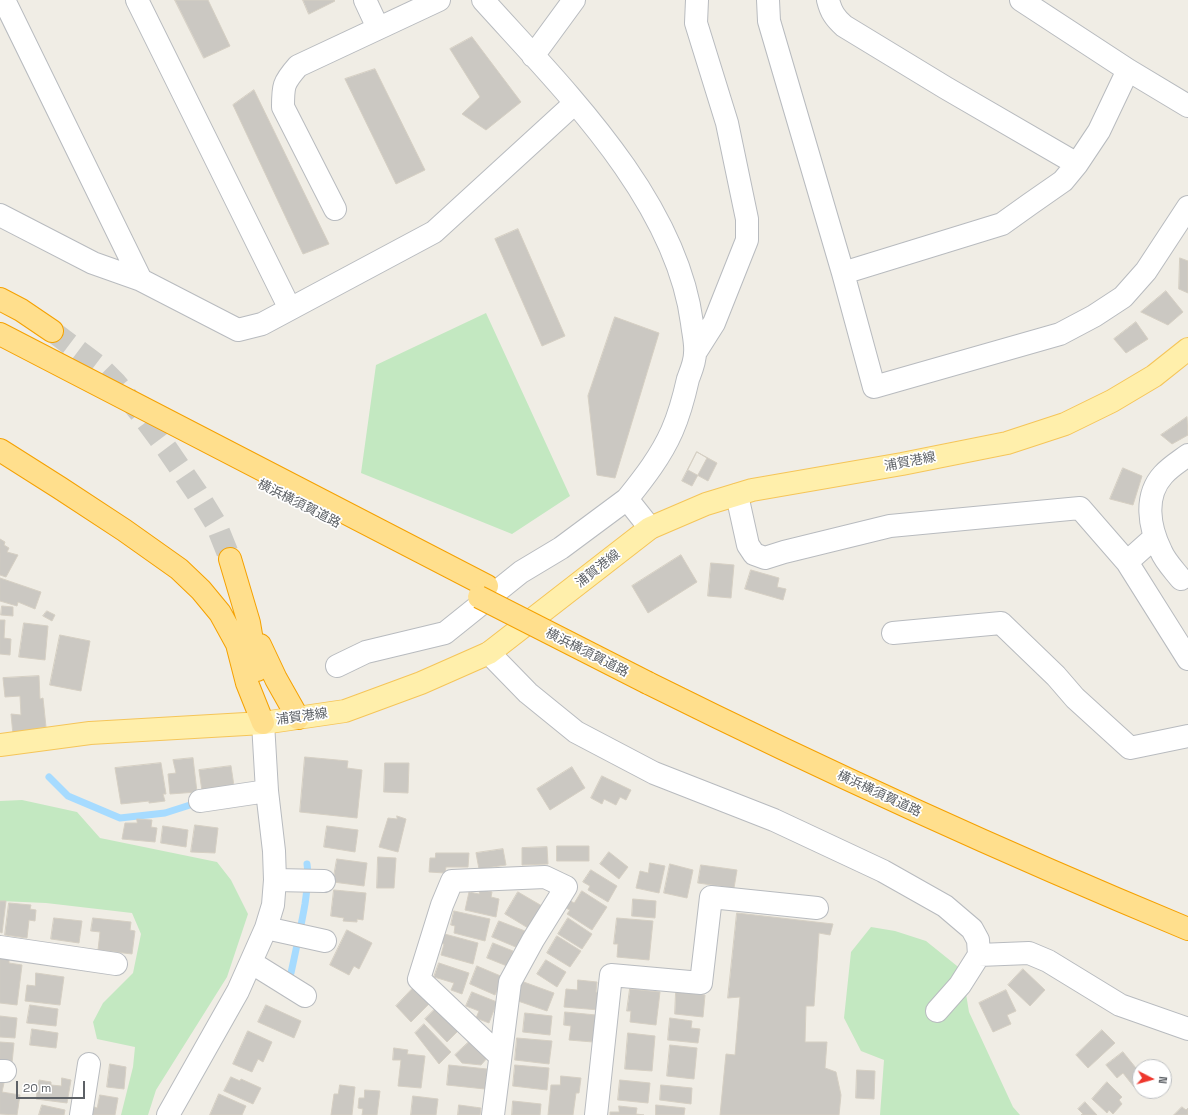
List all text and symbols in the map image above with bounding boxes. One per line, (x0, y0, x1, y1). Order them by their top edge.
street label: 浦賀港線 (883, 449, 937, 475)
street label: 横浜横須賀道路 (255, 476, 343, 532)
street label: 浦賀港線 (573, 547, 623, 591)
street label: 横浜横須賀道路 (543, 625, 631, 681)
street label: 浦賀港線 (275, 706, 329, 728)
street label: 横浜横須賀道路 (834, 768, 924, 820)
north arrow (1132, 1059, 1172, 1099)
scale bar (18, 1073, 87, 1099)
text: N (1156, 1076, 1170, 1085)
text: 20 m (23, 1080, 51, 1096)

